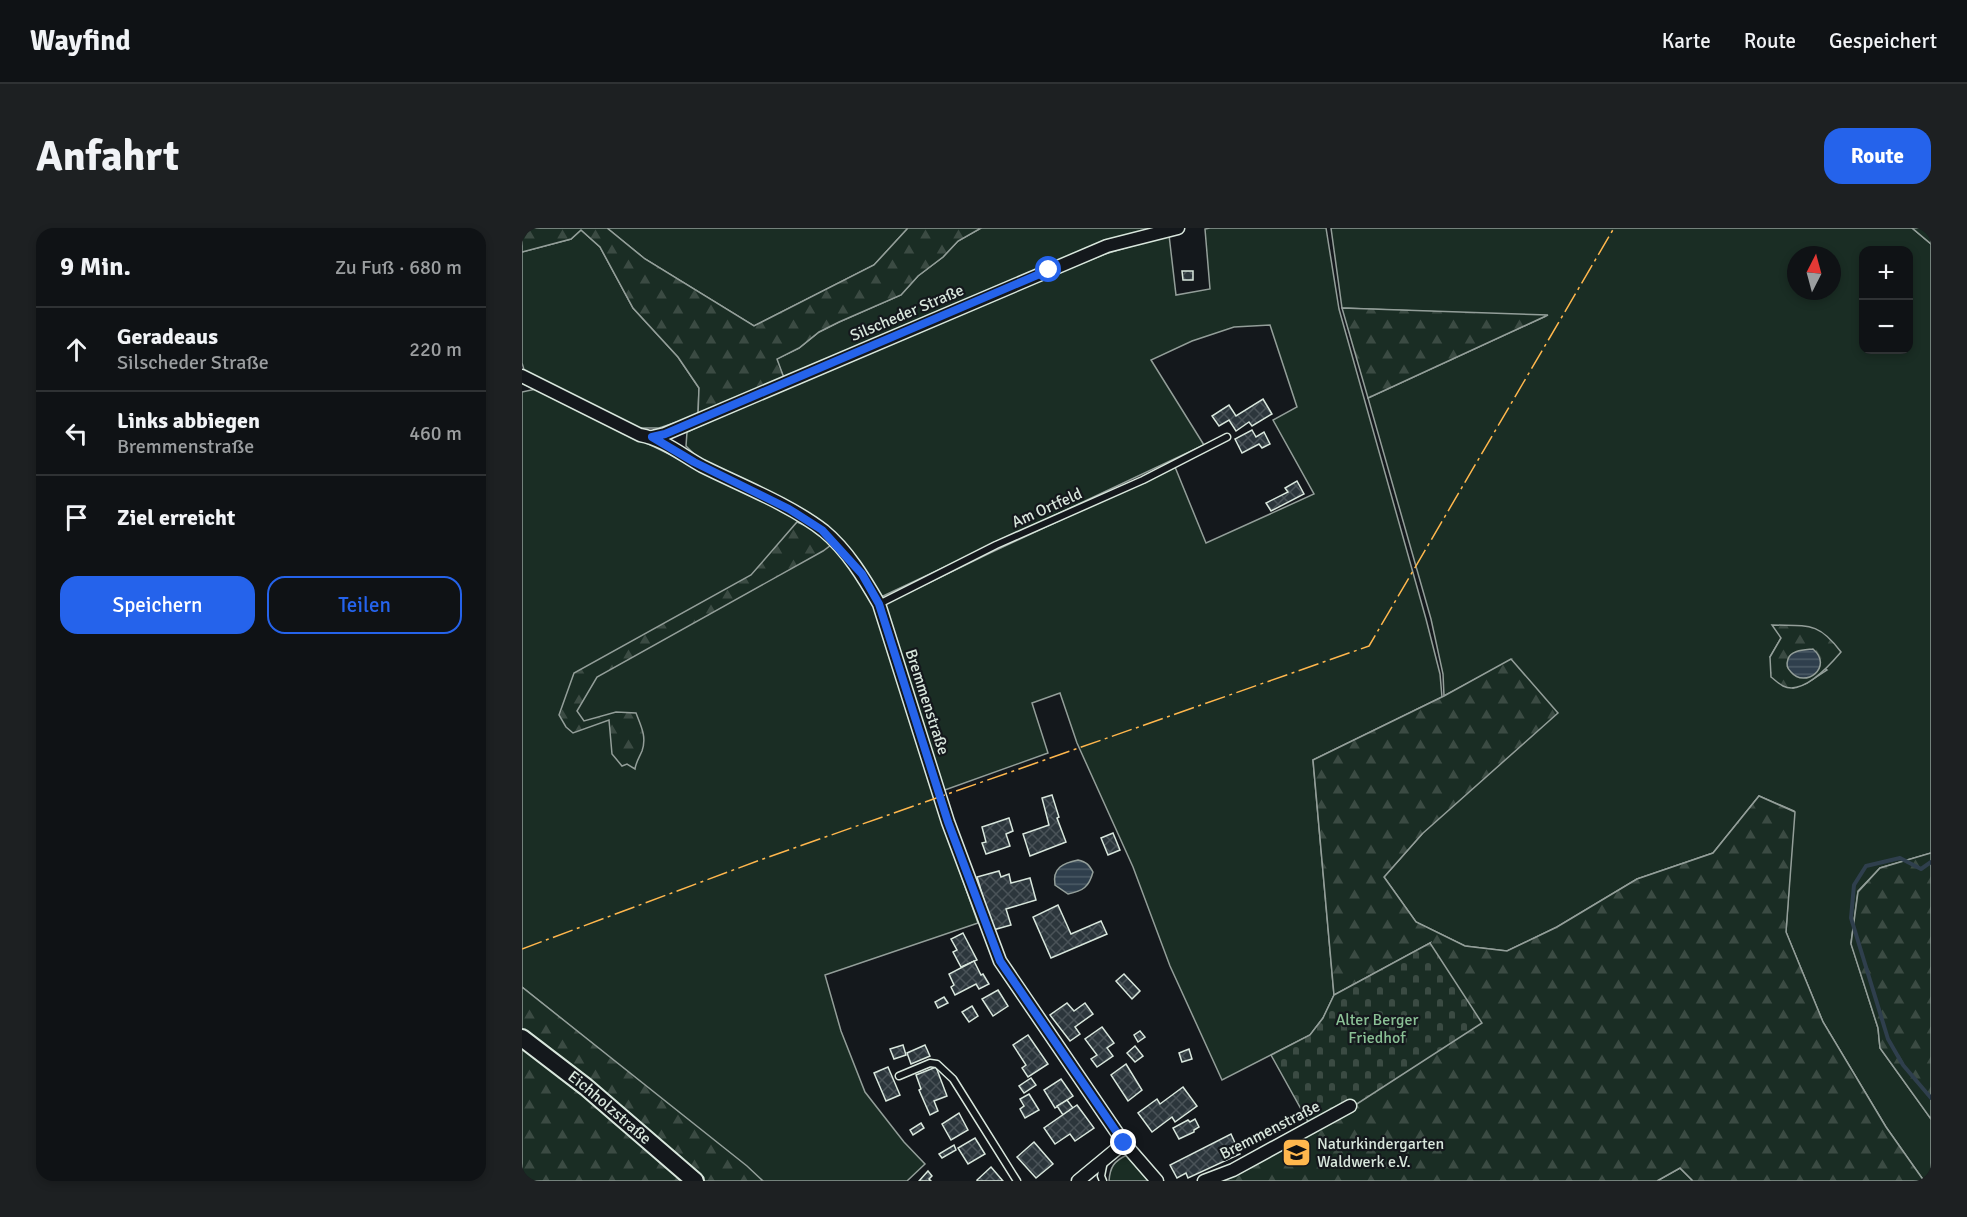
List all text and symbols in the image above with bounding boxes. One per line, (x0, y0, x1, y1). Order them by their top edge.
text: Wayfind (30, 24, 131, 58)
text: Karte (1662, 28, 1711, 54)
text: Route (1744, 28, 1796, 54)
text: Gespeichert (1829, 28, 1937, 54)
button: Route (1824, 128, 1931, 184)
text: Anfahrt (36, 131, 179, 182)
north arrow (1787, 246, 1841, 300)
map controls (1859, 246, 1913, 354)
button: + (1859, 246, 1913, 300)
text: 9 Min. (60, 251, 131, 283)
text: Zu Fuß · 680 m (335, 255, 462, 280)
route start (1035, 256, 1061, 282)
street label: Silscheder Straße (847, 280, 967, 346)
button: − (1859, 300, 1913, 354)
text: Geradeaus (117, 323, 218, 350)
icon: ahead (60, 333, 93, 366)
text: 220 m (409, 337, 462, 362)
text: Silscheder Straße (117, 350, 269, 375)
text: Links abbiegen (117, 407, 260, 434)
icon: left (60, 417, 93, 450)
text: 460 m (409, 421, 462, 446)
text: Bremmenstraße (117, 434, 254, 459)
street label: Am Ortfeld (1009, 484, 1085, 532)
icon: arrive (60, 501, 93, 534)
text: Ziel erreicht (117, 504, 235, 531)
button: Speichern (60, 576, 255, 634)
button: Teilen (267, 576, 462, 634)
street label: Bremmenstraße (901, 647, 953, 757)
park label: Alter Berger Friedhof (1336, 1010, 1418, 1048)
street label: Eichholzstraße (564, 1067, 655, 1149)
street label: Bremmenstraße (1217, 1096, 1323, 1164)
route end (1110, 1129, 1136, 1155)
place label: Naturkindergarten Waldwerk e.V. (1317, 1134, 1444, 1172)
school or university icon: Naturkindergarten Waldwerk e.V. (1280, 1137, 1312, 1169)

